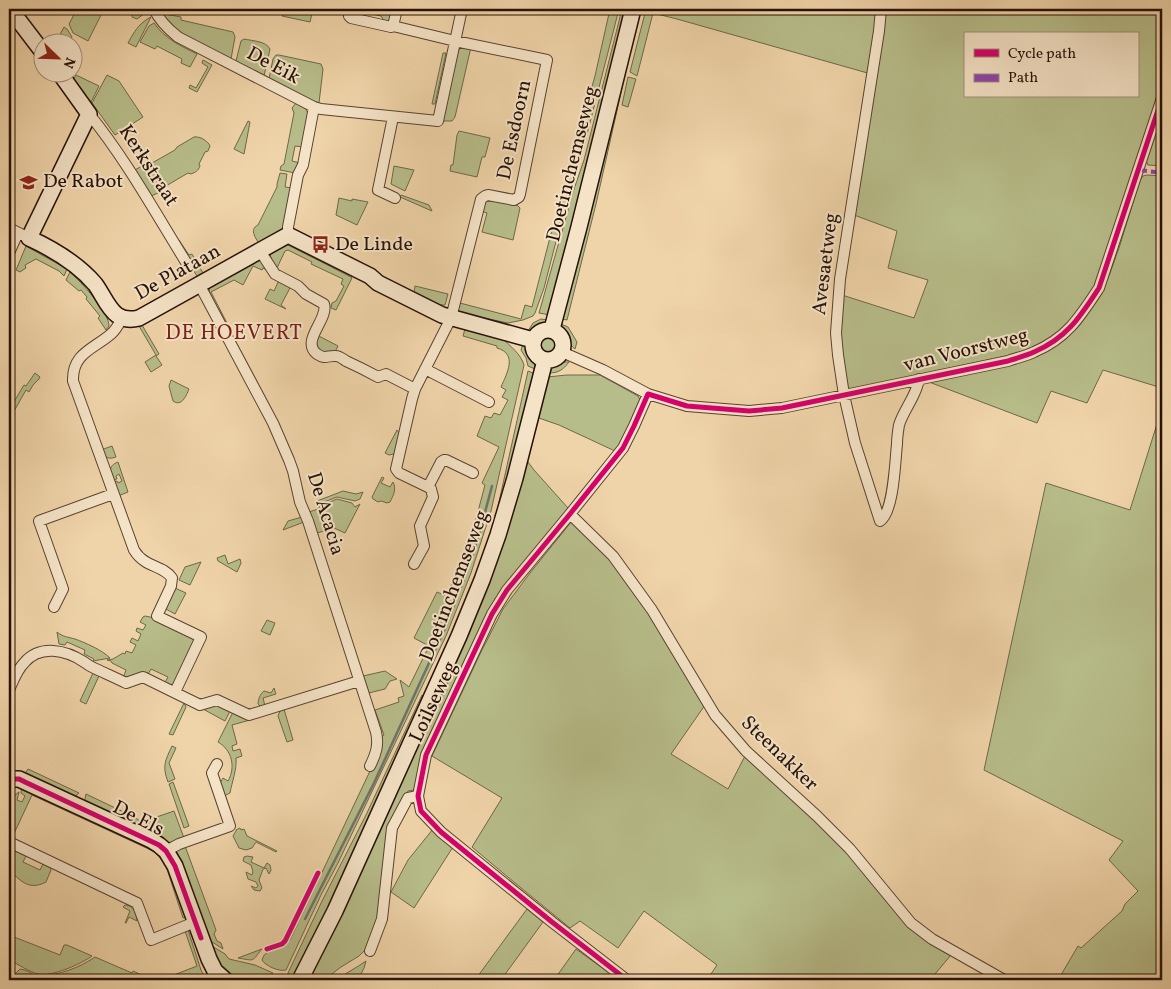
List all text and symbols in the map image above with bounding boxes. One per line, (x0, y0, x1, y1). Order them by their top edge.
north arrow (32, 32, 82, 82)
legend (964, 32, 1138, 98)
street label: De Eik (241, 40, 305, 92)
text: Cycle path (1008, 44, 1076, 65)
text: N (58, 54, 79, 71)
text: Path (1008, 68, 1038, 89)
street label: De Esdoorn (491, 77, 539, 183)
street label: Doetinchemseweg (540, 83, 606, 245)
street label: Kerkstraat (111, 120, 185, 212)
place label: De Rabot (43, 168, 123, 196)
school or university icon: De Rabot (19, 172, 39, 192)
street label: Avesaetweg (806, 211, 846, 317)
place label: De Linde (335, 231, 413, 259)
bus stop icon: De Linde (311, 235, 331, 255)
street label: De Plataan (130, 238, 226, 308)
district label: DE HOEVERT (165, 319, 303, 348)
street label: van Voorstweg (901, 322, 1031, 380)
street label: De Acacia (299, 469, 351, 559)
street label: Doetinchemseweg (413, 506, 497, 666)
street label: Loilseweg (403, 657, 465, 747)
street label: Steenakker (734, 710, 824, 798)
street label: De Els (107, 794, 169, 844)

